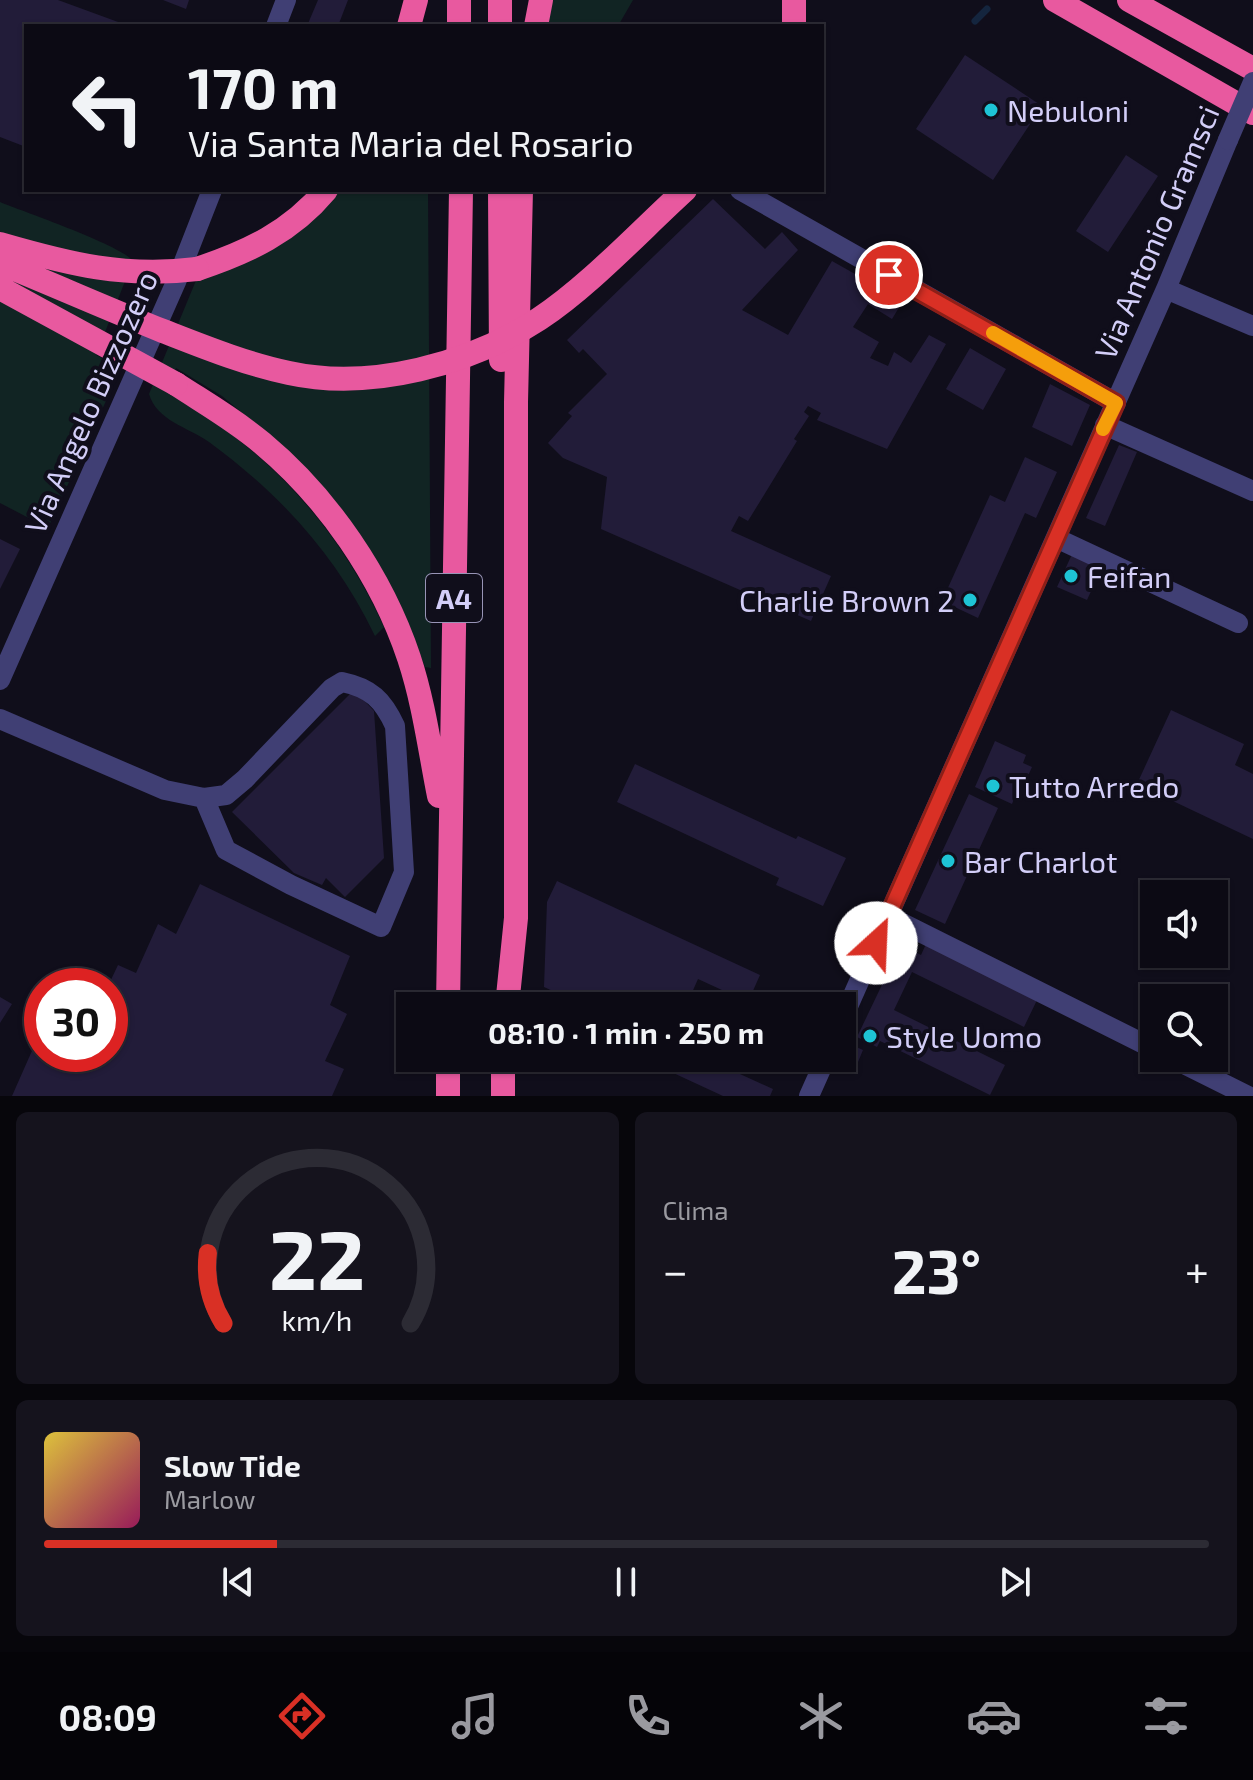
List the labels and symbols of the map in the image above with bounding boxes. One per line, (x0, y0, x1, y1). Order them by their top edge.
place label: Nebuloni (1007, 92, 1129, 128)
street label: Via Antonio Gramsci (1086, 100, 1226, 364)
marker: Nebuloni (982, 101, 1000, 119)
pin (855, 241, 923, 309)
street label: Via Angelo Bizzozero (16, 265, 164, 539)
place label: Feifan (1087, 558, 1172, 594)
marker: Feifan (1062, 567, 1080, 585)
road number: A4 (426, 574, 482, 622)
place label: Charlie Brown 2 (739, 582, 954, 618)
marker: Charlie Brown 2 (961, 591, 979, 609)
place label: Tutto Arredo (1009, 768, 1179, 804)
marker: Tutto Arredo (984, 777, 1002, 795)
place label: Bar Charlot (964, 843, 1118, 879)
marker: Bar Charlot (939, 852, 957, 870)
position arrow (834, 901, 918, 985)
speed limit sign: 30 (24, 968, 128, 1072)
place label: Style Uomo (886, 1018, 1042, 1054)
marker: Style Uomo (861, 1027, 879, 1045)

